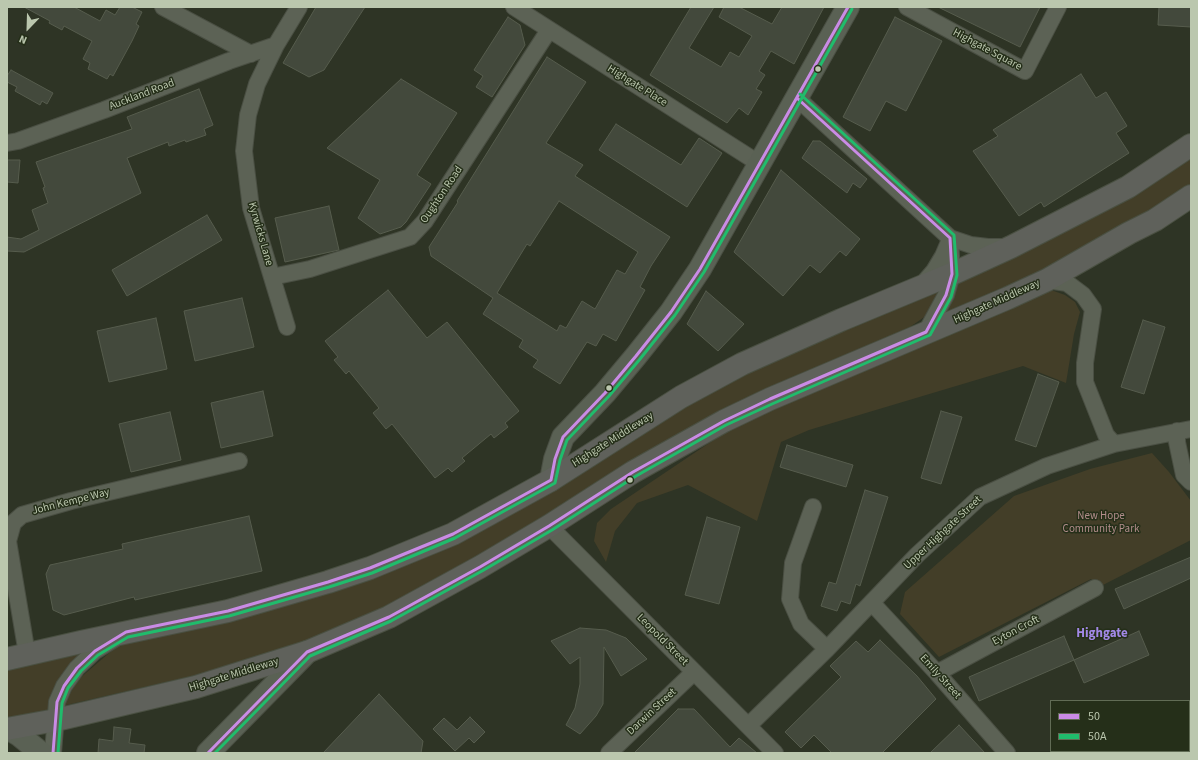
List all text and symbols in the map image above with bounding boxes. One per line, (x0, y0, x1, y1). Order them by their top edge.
north arrow (8, 8, 48, 48)
street label: Highgate Square (950, 26, 1024, 74)
text: N (17, 31, 29, 48)
street label: Highgate Place (605, 62, 669, 110)
unlabelled marker (813, 64, 823, 74)
street label: Auckland Road (108, 77, 176, 113)
street label: Oughton Road (418, 164, 466, 226)
street label: Kyrwicks Lane (245, 201, 275, 267)
street label: Highgate Middleway (952, 277, 1042, 327)
unlabelled marker (604, 383, 614, 393)
street label: Highgate Middleway (570, 410, 656, 470)
unlabelled marker (625, 475, 635, 485)
street label: John Kempe Way (31, 486, 111, 518)
street label: Upper Highgate Street (901, 493, 985, 573)
park label: New Hope Community Park (1063, 510, 1139, 536)
street label: Leopold Street (634, 612, 690, 668)
street label: Eyton Croft (990, 613, 1042, 649)
district label: Highgate (1076, 626, 1128, 642)
street label: Emily Street (917, 652, 963, 702)
street label: Highgate Middleway (188, 655, 280, 695)
street label: Darwin Street (625, 686, 679, 738)
legend (1050, 700, 1190, 752)
text: 50 (1088, 708, 1100, 725)
text: 50A (1088, 728, 1106, 745)

